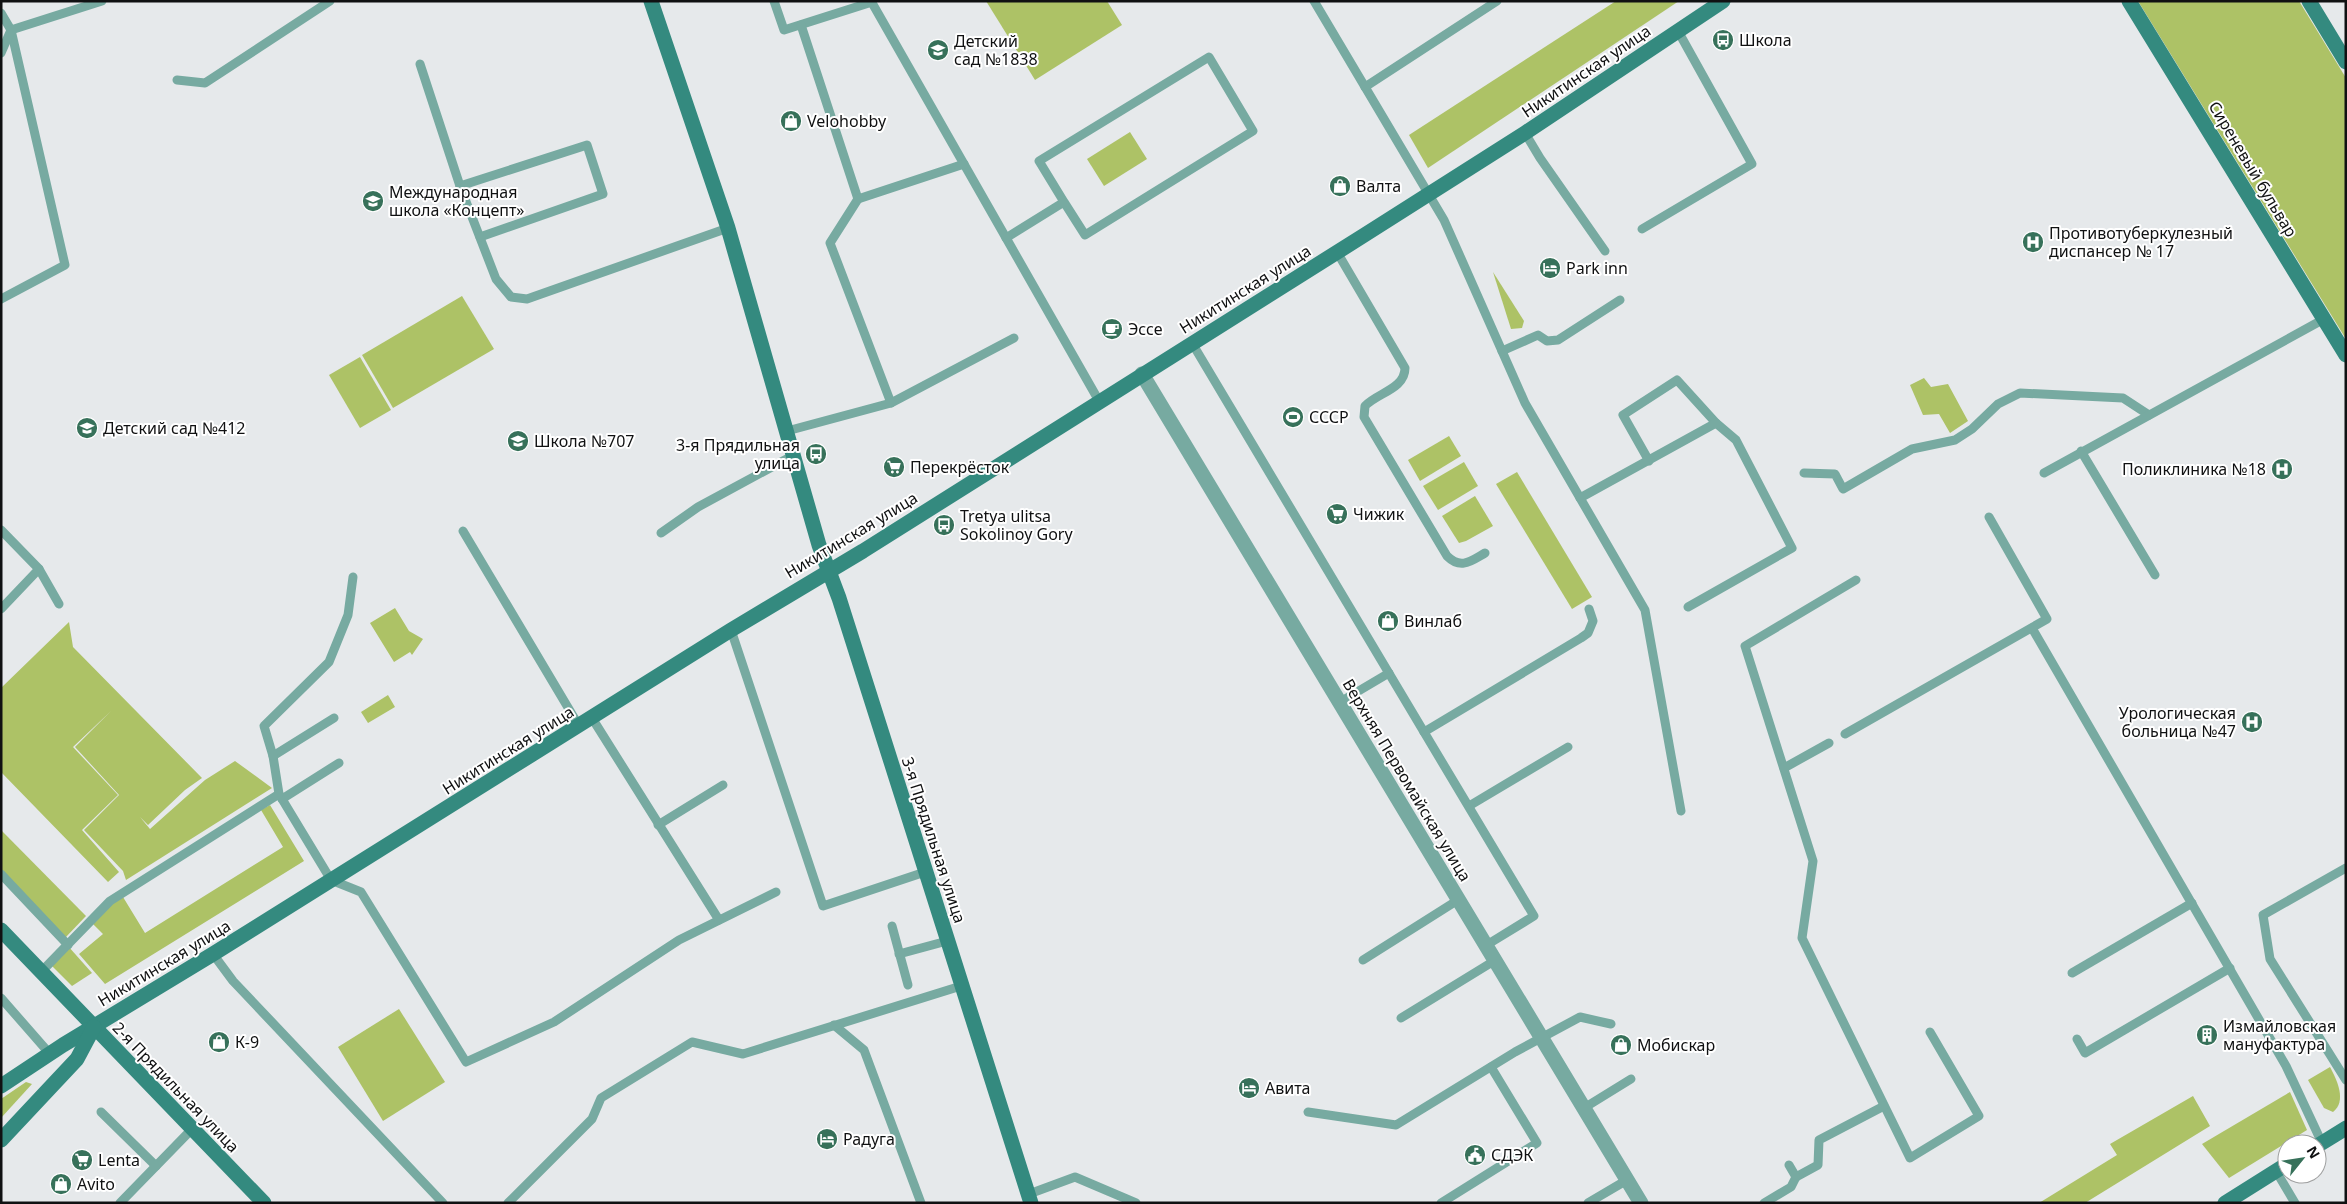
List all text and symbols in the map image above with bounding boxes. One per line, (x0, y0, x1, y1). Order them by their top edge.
street label: Никитинская улица (1517, 20, 1655, 122)
bus stop icon: Школа (1711, 28, 1735, 52)
place label: Школа (1739, 29, 1792, 51)
place label: Детский сад №1838 (954, 30, 1038, 70)
school or university icon: Детский сад №1838 (926, 38, 950, 62)
street label: Сиреневый бульвар (2204, 97, 2302, 241)
shop icon: Velohobby (779, 109, 803, 133)
place label: Velohobby (807, 110, 887, 132)
shop icon: Валта (1328, 174, 1352, 198)
place label: Валта (1356, 175, 1401, 197)
place label: Международная школа «Концепт» (389, 181, 524, 221)
school or university icon: Международная школа «Концепт» (361, 189, 385, 213)
place label: Противотуберкулезный диспансер № 17 (2049, 222, 2233, 262)
hospital icon: Противотуберкулезный диспансер № 17 (2021, 230, 2045, 254)
street label: Никитинская улица (1175, 240, 1315, 338)
hotel icon: Park inn (1538, 256, 1562, 280)
place label: Park inn (1566, 257, 1628, 279)
cafe icon: Эссе (1100, 317, 1124, 341)
place label: Эссе (1128, 318, 1163, 340)
sports icon: СССР (1281, 405, 1305, 429)
place label: СССР (1309, 406, 1349, 428)
school or university icon: Детский сад №412 (75, 416, 99, 440)
place label: Детский сад №412 (103, 417, 245, 439)
school or university icon: Школа №707 (506, 429, 530, 453)
place label: Школа №707 (534, 430, 634, 452)
place label: 3-я Прядильная улица (676, 434, 800, 474)
bus stop icon: 3-я Прядильная улица (804, 442, 828, 466)
supermarket icon: Перекрёсток (882, 455, 906, 479)
place label: Перекрёсток (910, 456, 1010, 478)
hospital icon: Поликлиника №18 (2270, 457, 2294, 481)
place label: Поликлиника №18 (2122, 458, 2266, 480)
street label: Никитинская улица (781, 487, 921, 583)
supermarket icon: Чижик (1325, 502, 1349, 526)
place label: Чижик (1353, 503, 1405, 525)
place label: Tretya ulitsa Sokolinoy Gory (960, 505, 1073, 545)
bus stop icon: Tretya ulitsa Sokolinoy Gory (932, 513, 956, 537)
shop icon: Винлаб (1376, 609, 1400, 633)
place label: Винлаб (1404, 610, 1462, 632)
street label: Верхняя Первомайская улица (1338, 675, 1476, 885)
street label: Никитинская улица (438, 701, 578, 799)
place label: Урологическая больница №47 (2119, 702, 2236, 742)
hospital icon: Урологическая больница №47 (2240, 710, 2264, 734)
street label: 3-я Прядильная улица (897, 754, 971, 926)
street label: Никитинская улица (94, 915, 234, 1011)
place label: Измайловская мануфактура (2223, 1015, 2336, 1055)
street label: 2-я Прядильная улица (108, 1017, 244, 1157)
building icon: Измайловская мануфактура (2195, 1023, 2219, 1047)
shop icon: К-9 (207, 1030, 231, 1054)
place label: К-9 (235, 1031, 259, 1053)
shop icon: Мобискар (1609, 1033, 1633, 1057)
place label: Мобискар (1637, 1034, 1715, 1056)
hotel icon: Авита (1237, 1076, 1261, 1100)
place label: Авита (1265, 1077, 1311, 1099)
hotel icon: Радуга (815, 1127, 839, 1151)
place label: Радуга (843, 1128, 895, 1150)
north arrow (2277, 1134, 2327, 1184)
public building icon: СДЭК (1463, 1143, 1487, 1167)
text: N (2303, 1143, 2325, 1162)
place label: СДЭК (1491, 1144, 1533, 1166)
supermarket icon: Lenta (70, 1148, 94, 1172)
place label: Lenta (98, 1149, 140, 1171)
shop icon: Avito (49, 1172, 73, 1196)
place label: Avito (77, 1173, 115, 1195)

